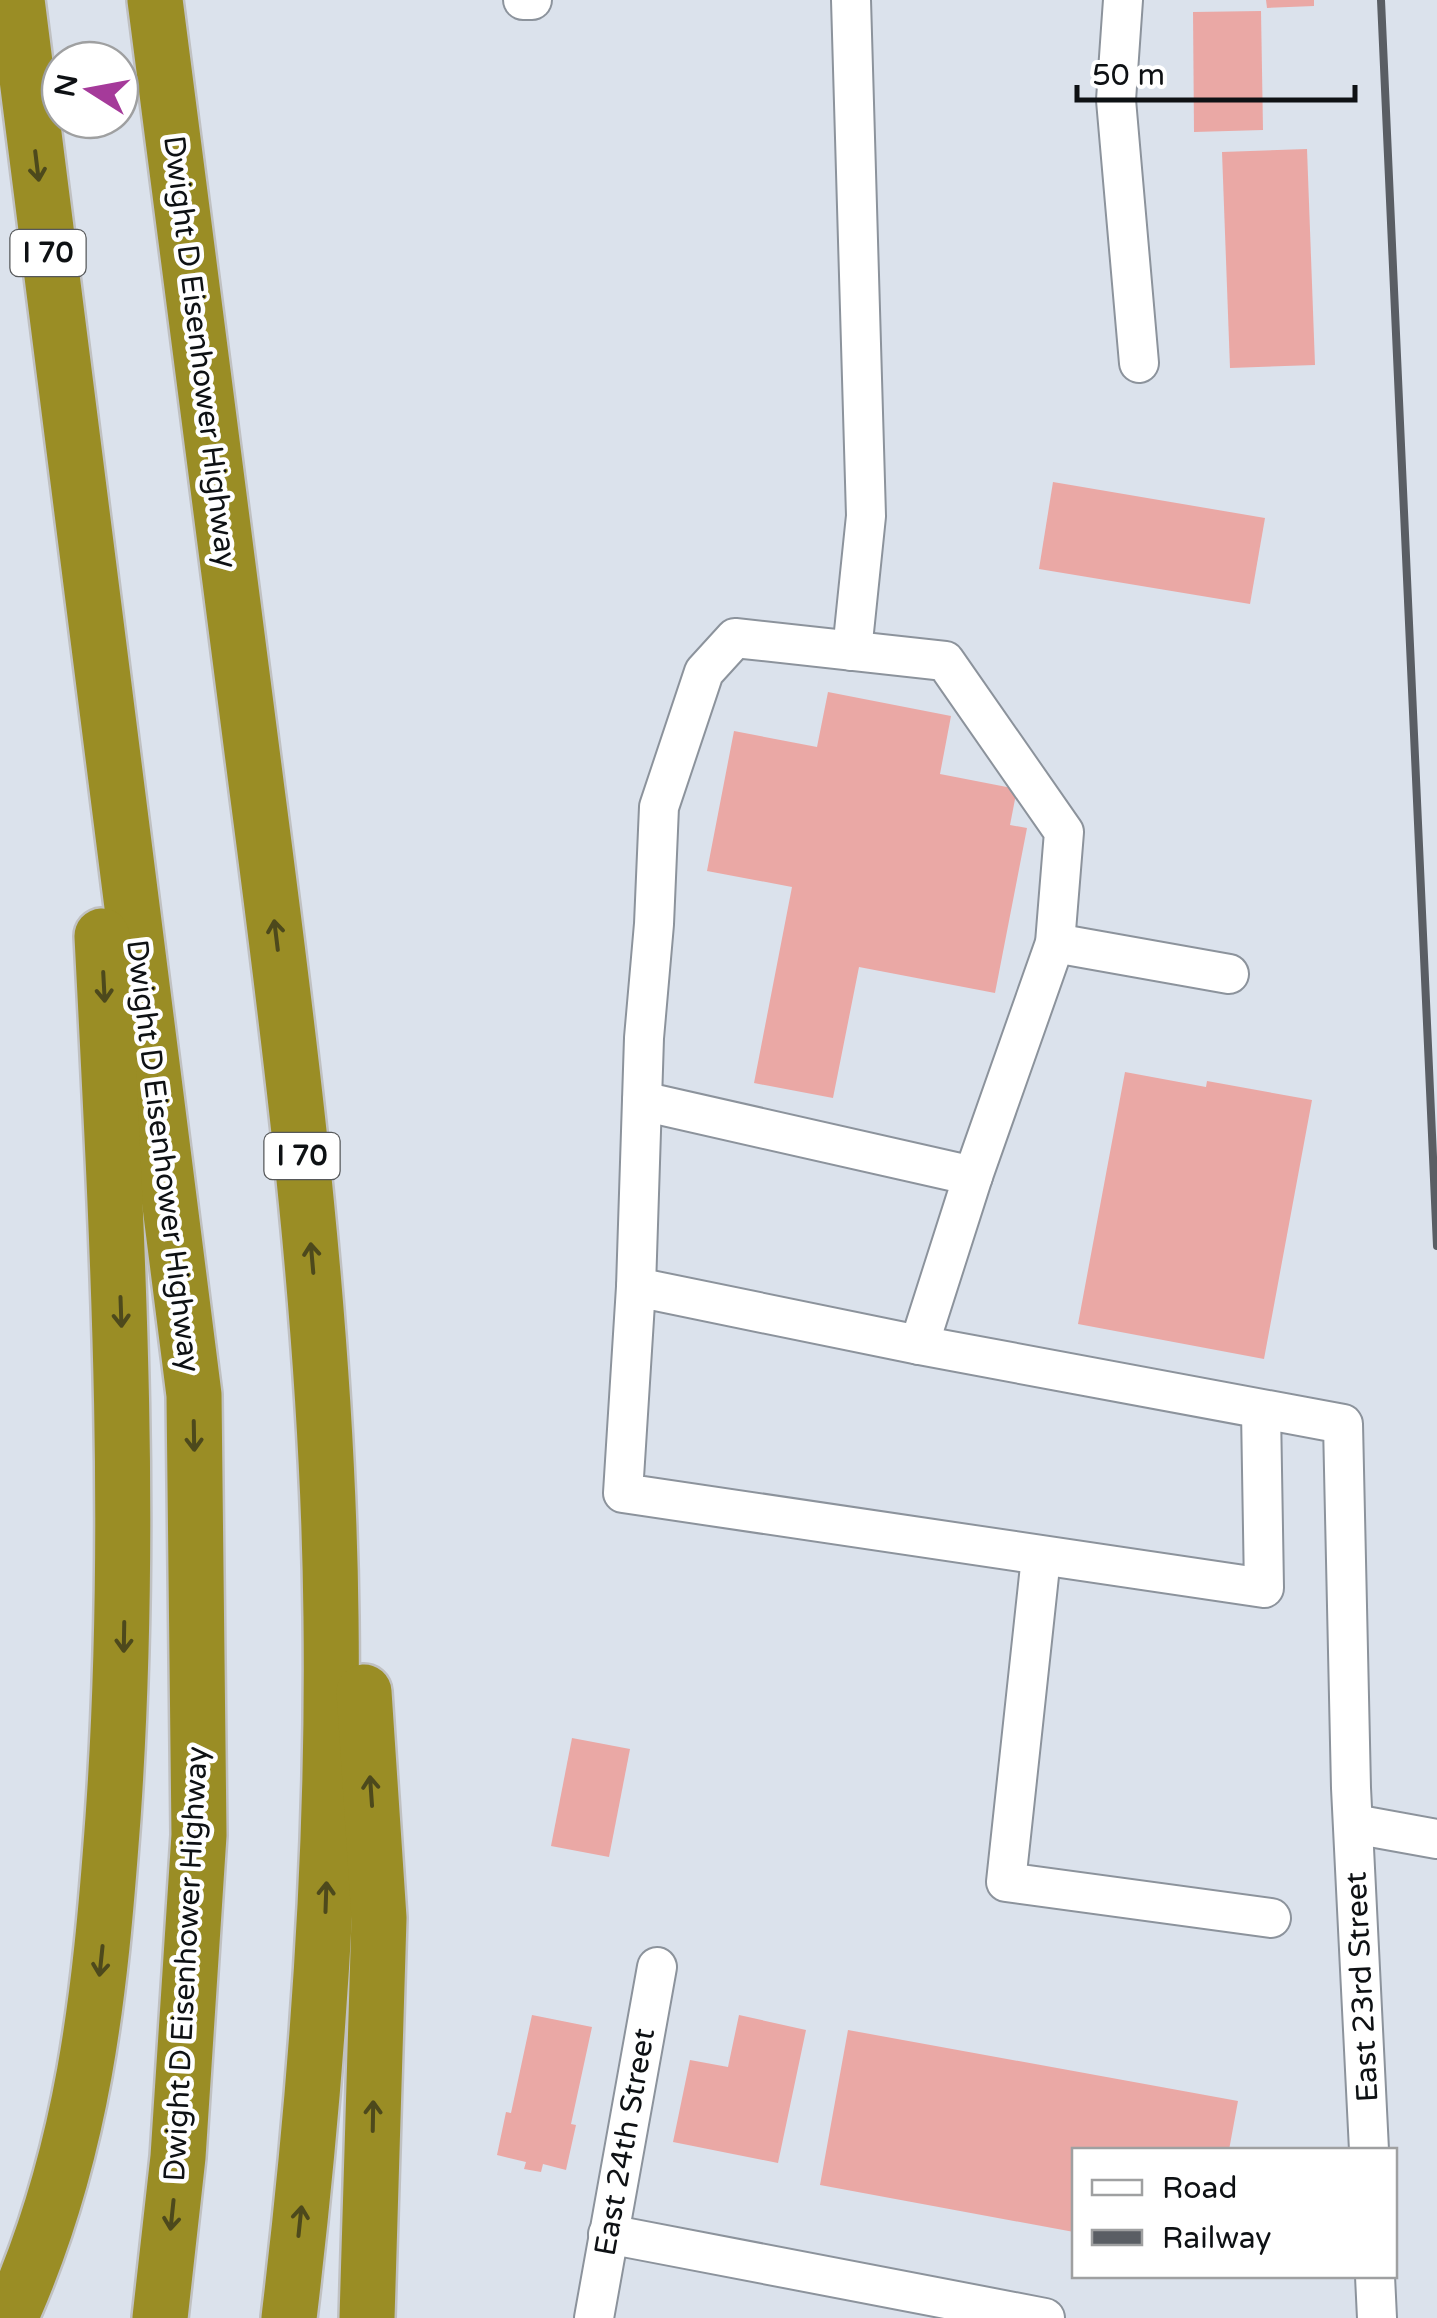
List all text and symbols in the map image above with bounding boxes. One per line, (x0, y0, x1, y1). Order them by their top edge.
north arrow (40, 40, 140, 140)
scale bar (1077, 40, 1354, 102)
text: 50 m (1092, 57, 1165, 94)
text: N (48, 71, 85, 100)
street label: Dwight D Eisenhower Highway (155, 134, 245, 570)
one-way arrow (29, 150, 47, 182)
road number: I 70 (10, 230, 86, 276)
one-way arrow (266, 919, 284, 952)
street label: Dwight D Eisenhower Highway (118, 938, 208, 1374)
one-way arrow (95, 971, 114, 1003)
road number: I 70 (264, 1133, 340, 1179)
one-way arrow (302, 1242, 321, 1275)
one-way arrow (111, 1295, 130, 1327)
one-way arrow (184, 1418, 204, 1451)
one-way arrow (114, 1620, 133, 1652)
street label: Dwight D Eisenhower Highway (156, 1746, 216, 2182)
one-way arrow (361, 1775, 380, 1807)
street label: East 23rd Street (1337, 1871, 1387, 2103)
one-way arrow (317, 1882, 336, 1914)
one-way arrow (91, 1944, 110, 1977)
street label: East 24th Street (587, 2025, 663, 2259)
one-way arrow (364, 2100, 383, 2132)
legend (1072, 2148, 1397, 2278)
text: Road (1162, 2170, 1237, 2207)
one-way arrow (162, 2198, 181, 2230)
one-way arrow (291, 2206, 310, 2238)
text: Railway (1162, 2220, 1271, 2257)

